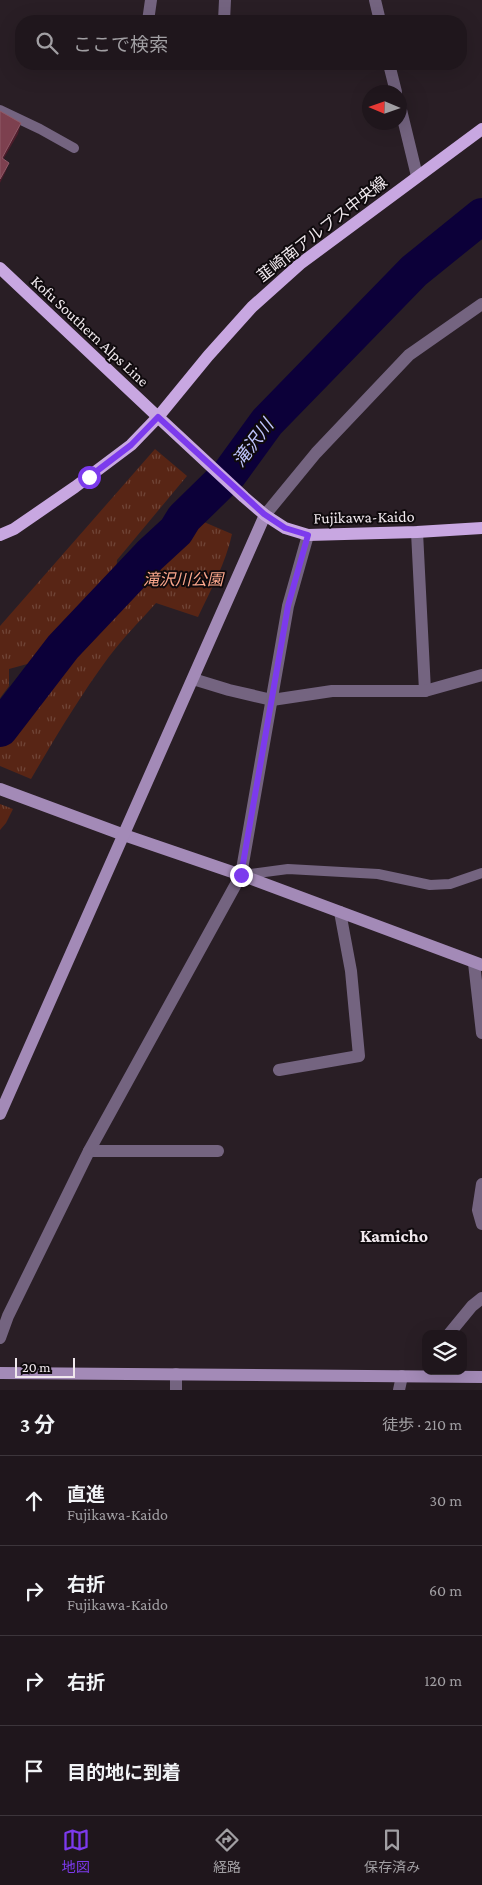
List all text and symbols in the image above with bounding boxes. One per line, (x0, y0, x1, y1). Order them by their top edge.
search box (15, 15, 467, 70)
icon: search (33, 29, 61, 57)
text: ここで検索 (73, 34, 168, 55)
north arrow (362, 85, 407, 130)
street label: 韮崎南アルプス中央線 (254, 173, 390, 285)
street label: Kofu Southern Alps Line (27, 272, 152, 390)
water label: 滝沢川 (229, 414, 278, 471)
route start (78, 466, 101, 489)
street label: Fujikawa-Kaido (313, 508, 415, 527)
park label: 滝沢川公園 (143, 571, 225, 588)
route end (230, 864, 253, 887)
district label: Kamicho (360, 1226, 428, 1246)
map controls (422, 1330, 467, 1375)
button: layers (422, 1330, 467, 1375)
scale bar (15, 1355, 75, 1378)
text: 20 m (22, 1359, 50, 1375)
text: 3 分 (20, 1413, 55, 1437)
text: 徒歩 · 210 m (382, 1416, 462, 1433)
text: 直進 (67, 1484, 105, 1505)
icon: ahead (20, 1487, 48, 1515)
text: 30 m (430, 1492, 462, 1509)
text: Fujikawa-Kaido (67, 1506, 168, 1523)
text: 右折 (67, 1574, 105, 1595)
icon: right (20, 1577, 48, 1605)
text: 60 m (429, 1582, 462, 1599)
text: Fujikawa-Kaido (67, 1596, 168, 1613)
icon: right (20, 1667, 48, 1695)
text: 右折 (67, 1672, 105, 1693)
text: 120 m (424, 1672, 462, 1689)
icon: arrive (20, 1757, 48, 1785)
text: 目的地に到着 (67, 1762, 181, 1783)
tab: 地図 (62, 1826, 90, 1876)
tab: 経路 (213, 1826, 241, 1876)
tab: 保存済み (364, 1826, 420, 1876)

